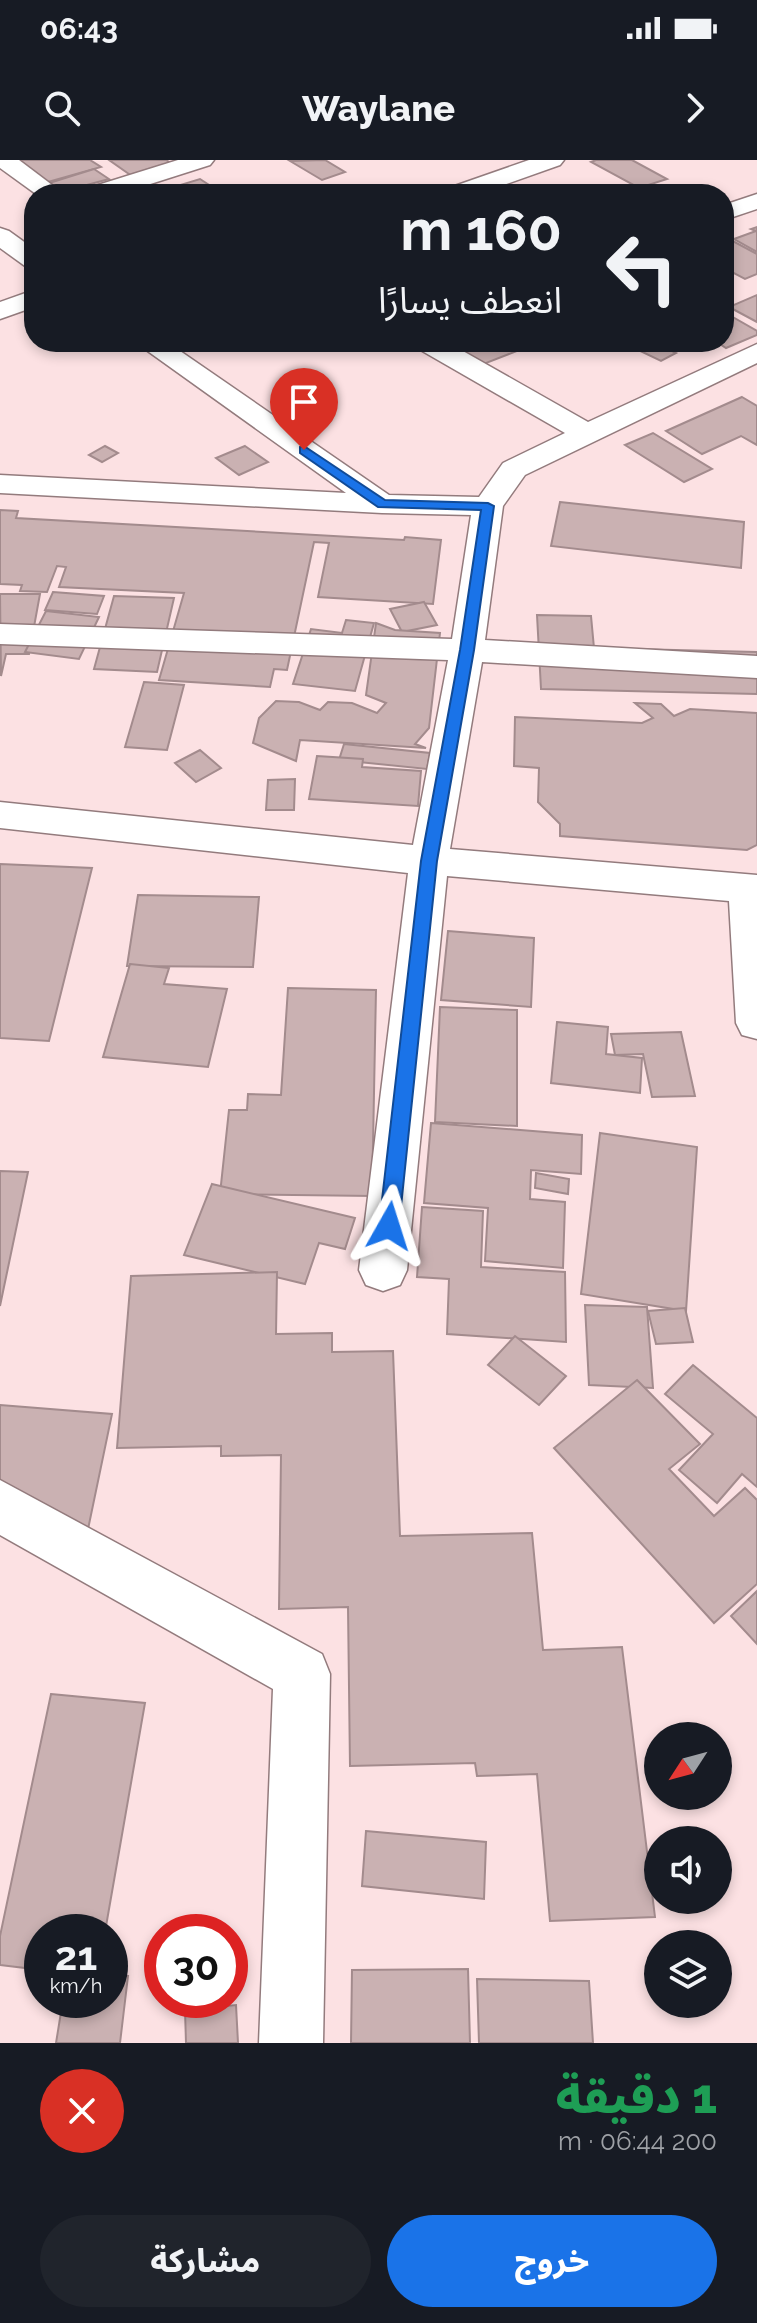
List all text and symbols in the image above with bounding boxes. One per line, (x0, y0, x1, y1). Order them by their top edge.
text: 06:43 (40, 11, 118, 46)
icon: search (40, 86, 84, 130)
icon: forward (673, 86, 717, 130)
text: Waylane (302, 87, 455, 129)
text: 160 m (400, 197, 562, 263)
icon: left (590, 216, 694, 320)
text: انعطف يسارًا (378, 279, 562, 321)
pin (270, 368, 338, 450)
icon: arrive (282, 380, 326, 424)
position arrow (347, 1184, 431, 1268)
north arrow (644, 1722, 732, 1810)
map controls (644, 1722, 732, 2018)
button: sound (644, 1826, 732, 1914)
speed limit sign: 30 (144, 1914, 248, 2018)
button: layers (644, 1930, 732, 2018)
text: 21 (55, 1932, 97, 1979)
text: km/h (50, 1974, 102, 1998)
text: 1 دقيقة (556, 2068, 717, 2124)
button: close (40, 2069, 124, 2153)
text: 200 m · 06:44 (558, 2126, 717, 2156)
button: مشاركة (40, 2215, 371, 2307)
button: خروج (387, 2215, 717, 2307)

